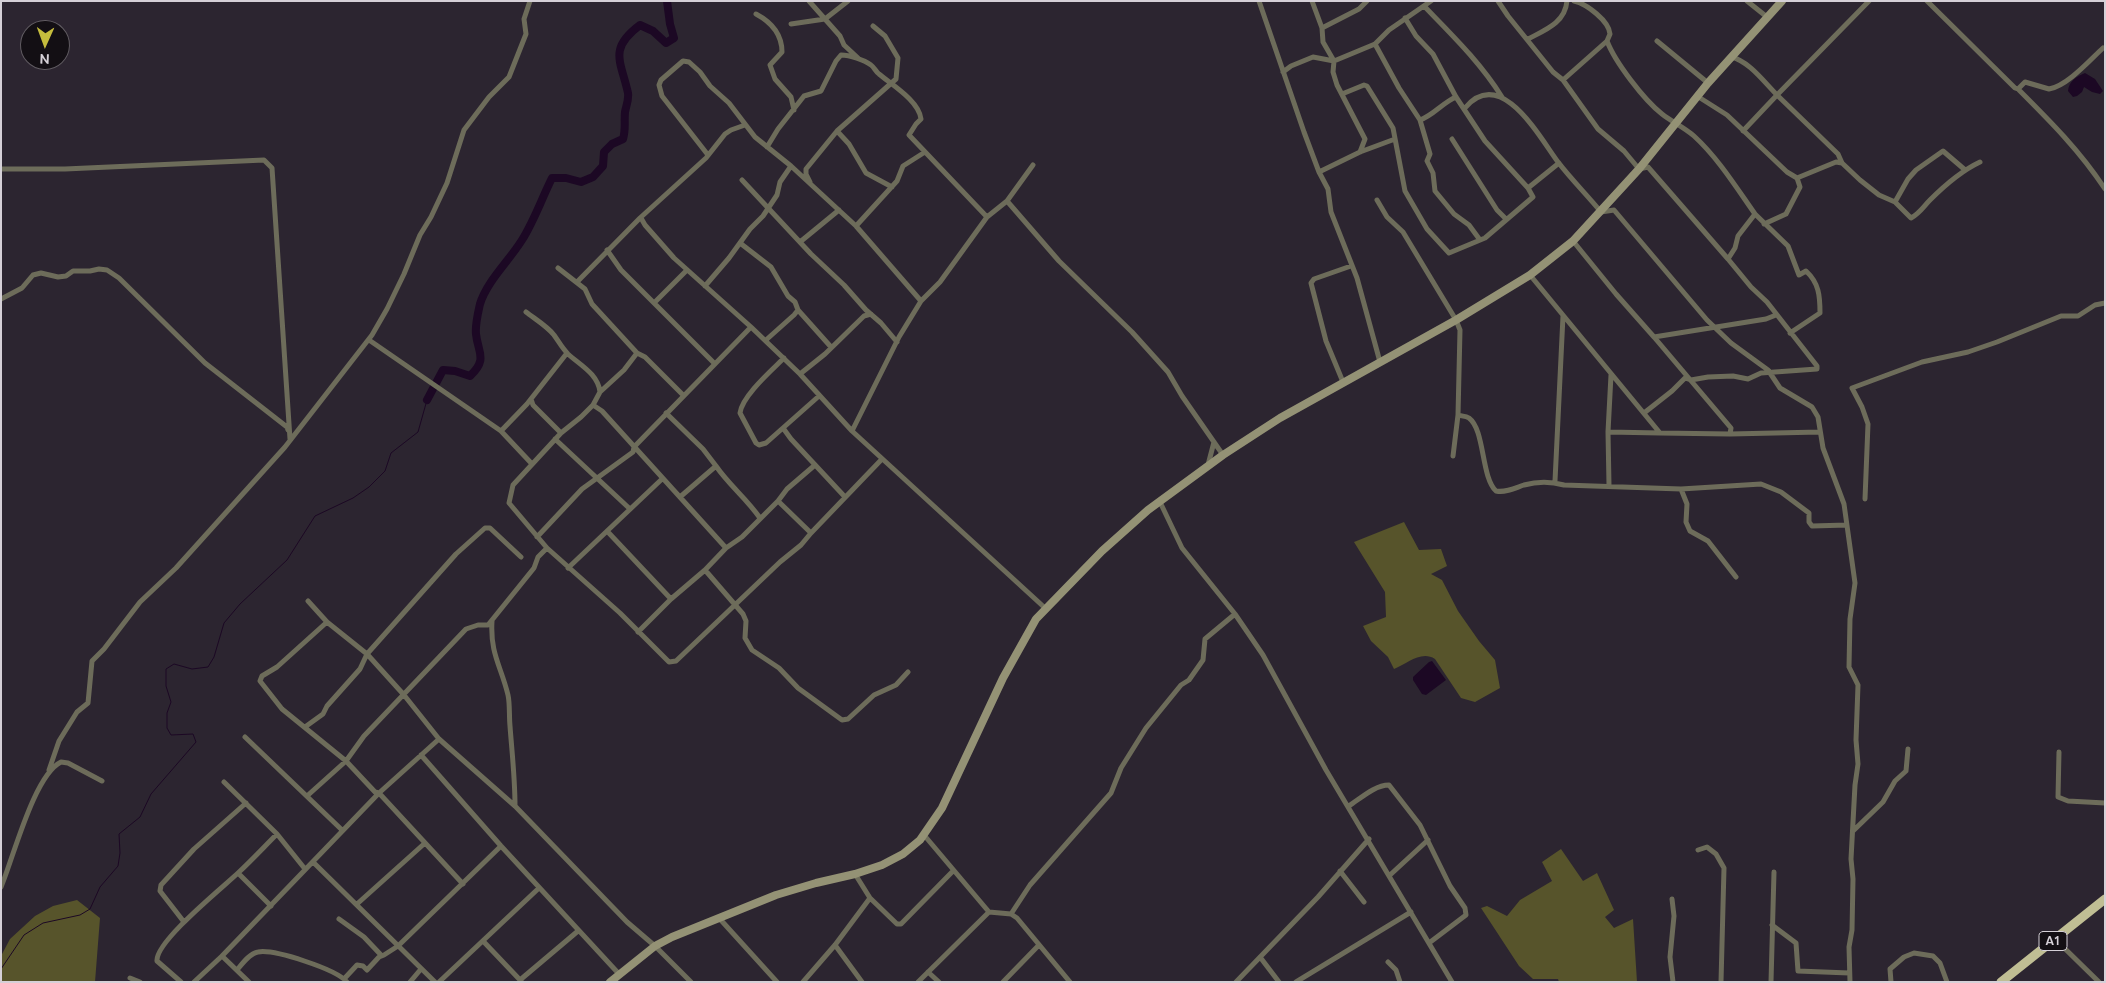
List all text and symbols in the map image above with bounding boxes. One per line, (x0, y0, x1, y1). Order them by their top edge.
north arrow (20, 20, 70, 70)
text: N (39, 51, 50, 67)
road number: A1 (2039, 931, 2067, 950)

